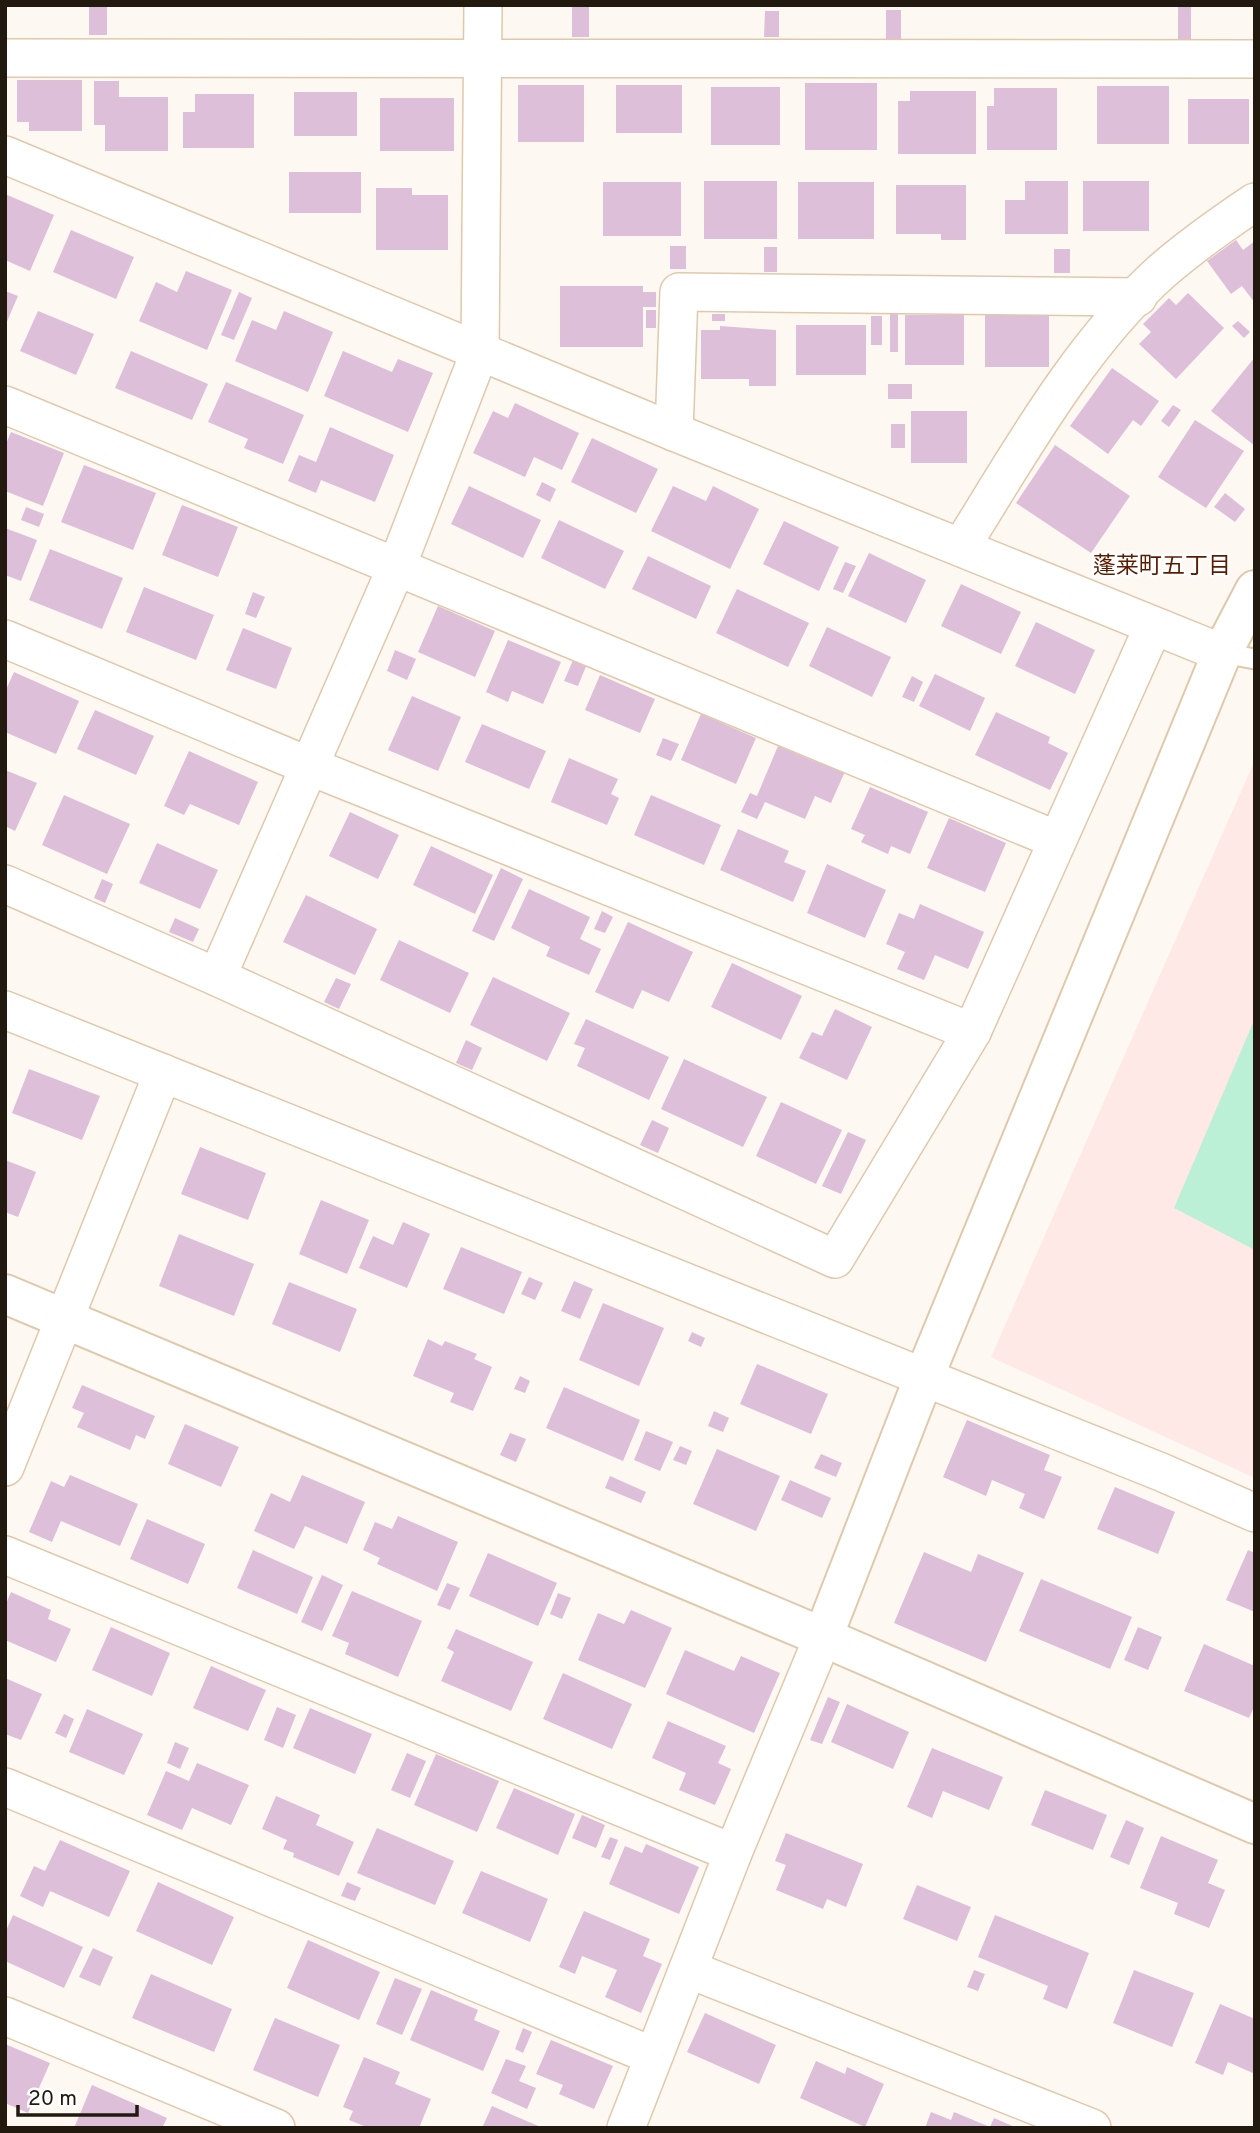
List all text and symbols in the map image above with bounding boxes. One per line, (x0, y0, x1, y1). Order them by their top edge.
district label: 蓬莱町五丁目 (1093, 553, 1231, 582)
scale bar (18, 2074, 136, 2118)
text: 20 m (28, 2086, 77, 2113)

